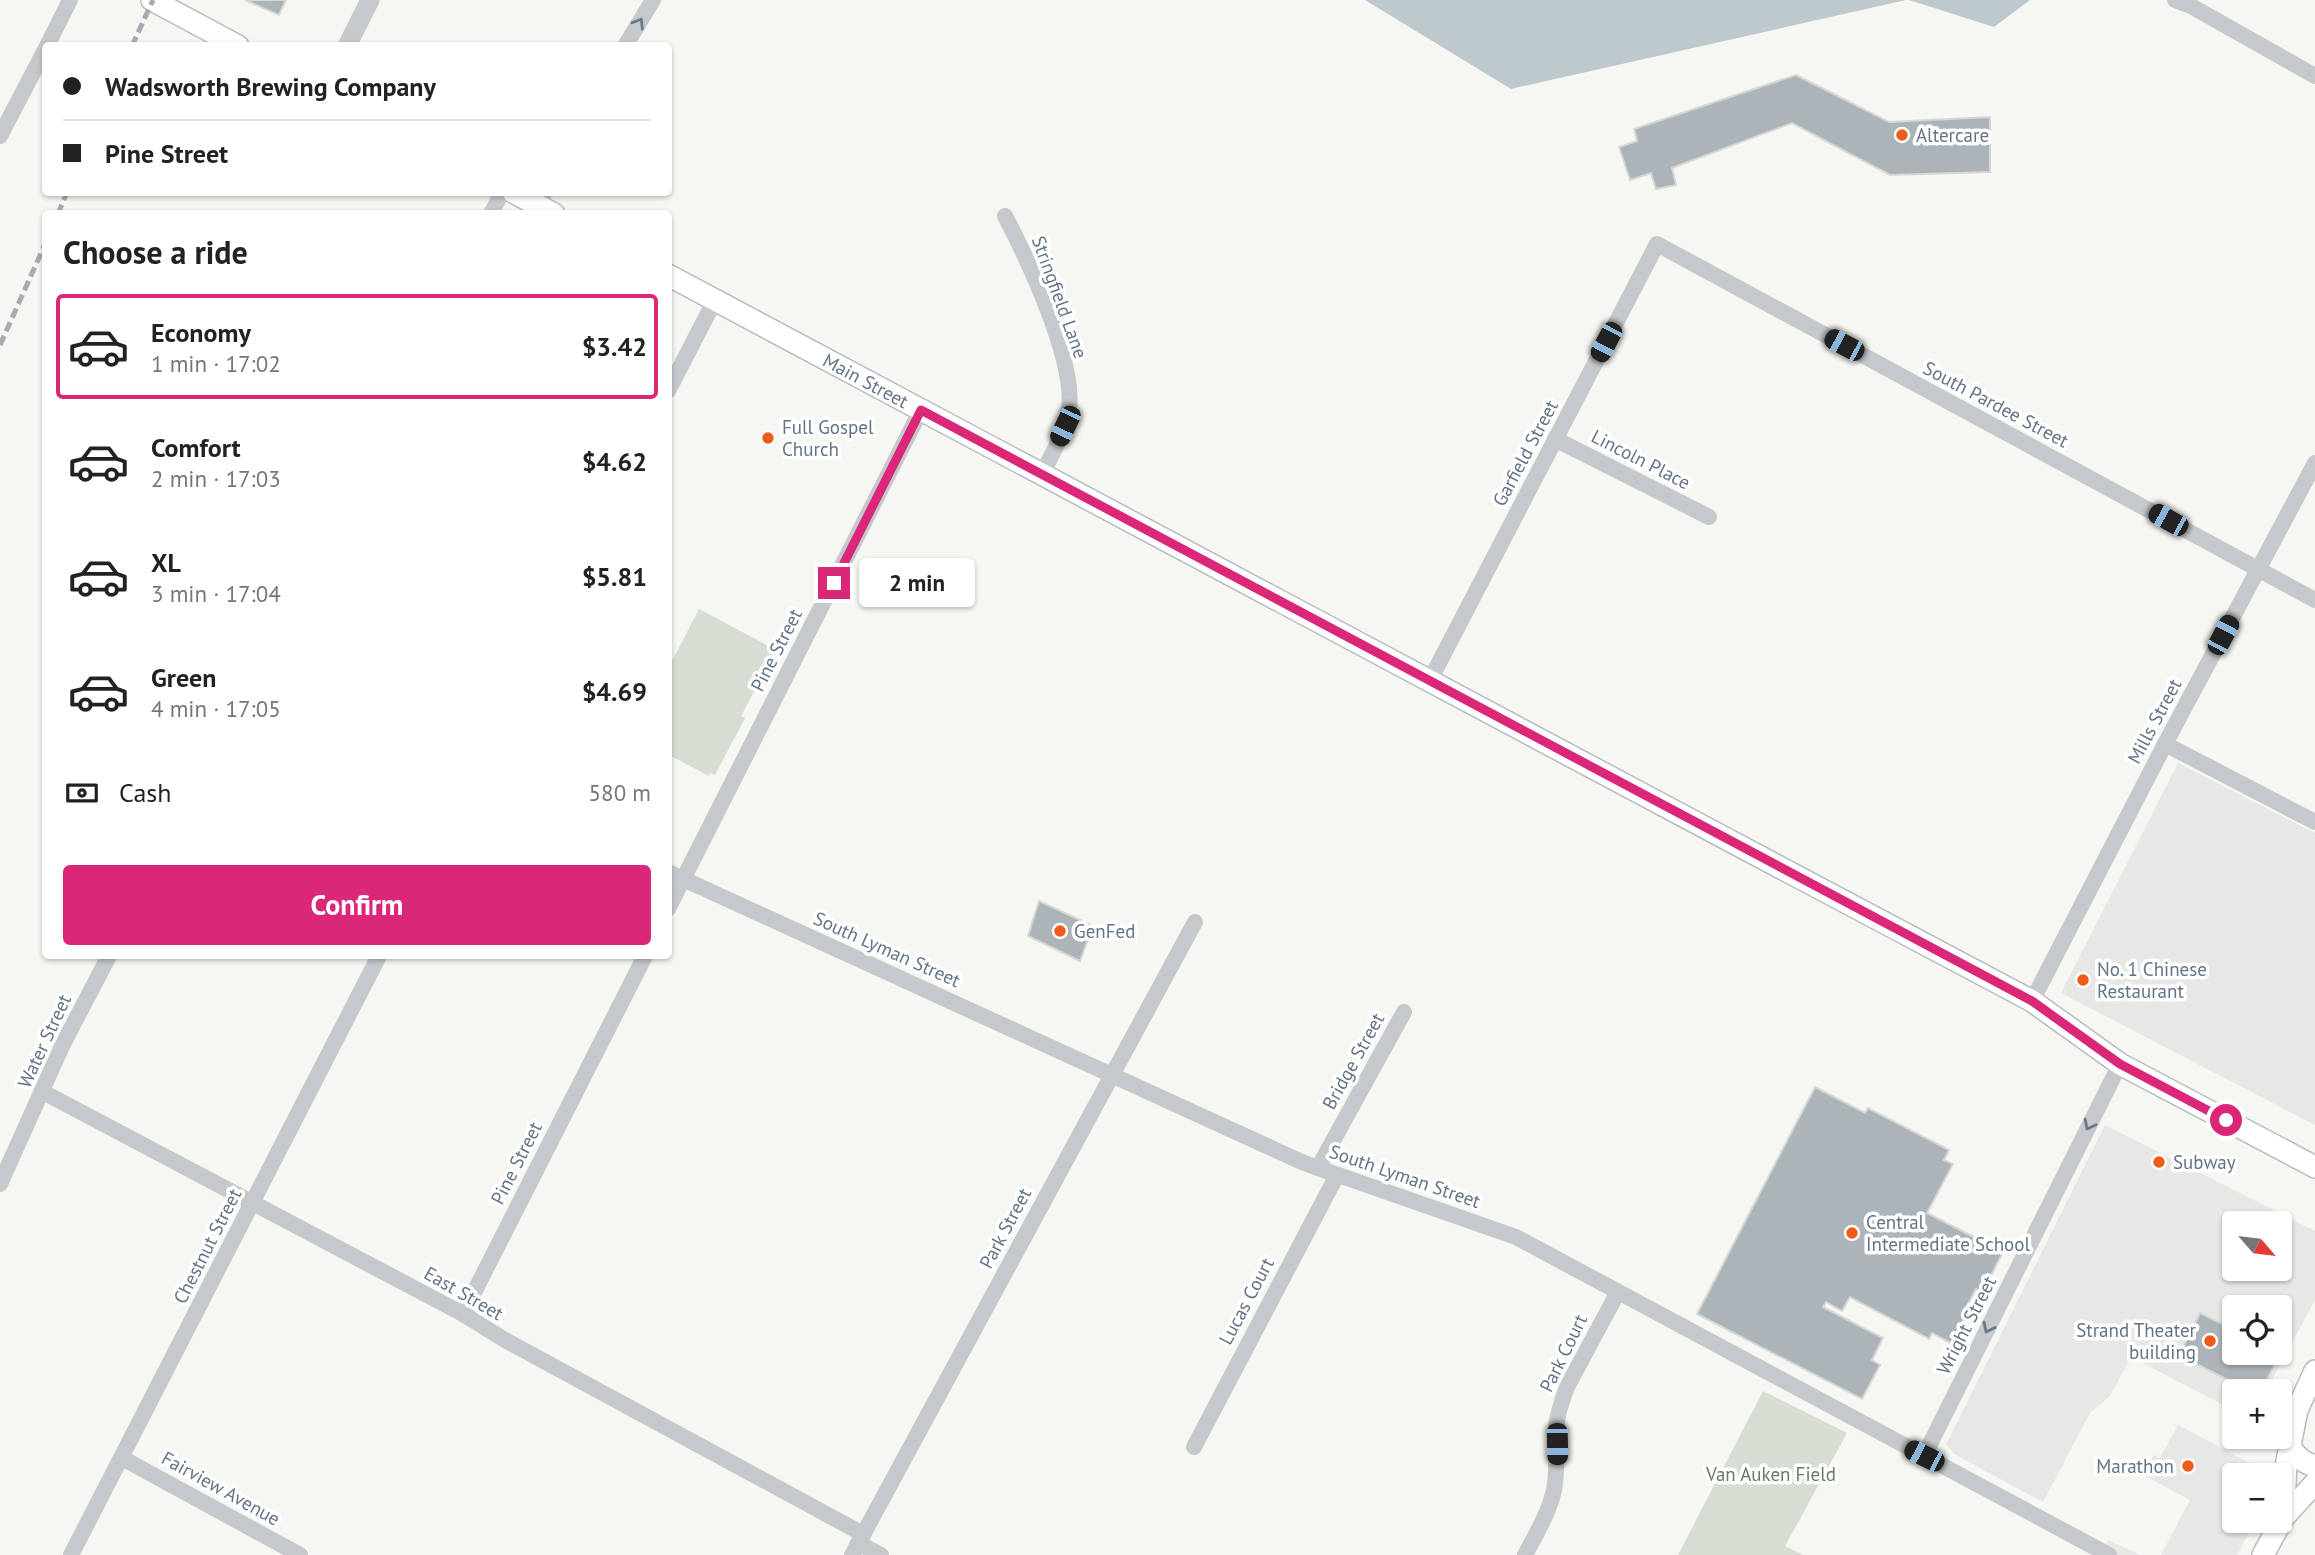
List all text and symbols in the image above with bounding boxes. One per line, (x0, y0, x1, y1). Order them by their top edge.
one-way arrow (630, 17, 643, 30)
text: Wadsworth Brewing Company (105, 70, 436, 103)
place label: Altercare (1916, 123, 1989, 147)
marker: Altercare (1894, 127, 1910, 143)
text: Pine Street (105, 137, 228, 170)
text: Choose a ride (63, 231, 248, 273)
street label: Stringfield Lane (1027, 233, 1093, 361)
icon: car (67, 315, 130, 378)
text: Economy (151, 316, 251, 349)
car (1587, 319, 1626, 365)
car (1821, 326, 1868, 364)
text: $3.42 (582, 330, 647, 363)
street label: Main Street (819, 348, 913, 413)
text: 1 min · 17:02 (151, 349, 281, 378)
street label: South Pardee Street (1919, 356, 2073, 453)
street label: Garfield Street (1487, 395, 1563, 510)
car (1047, 403, 1084, 449)
place label: Full Gospel Church (782, 415, 874, 461)
street label: Lincoln Place (1587, 424, 1695, 494)
icon: car (67, 430, 130, 493)
marker: Full Gospel Church (760, 430, 776, 446)
text: Comfort (151, 431, 241, 464)
text: $4.62 (582, 445, 647, 478)
text: 2 min · 17:03 (151, 464, 281, 493)
car (2145, 501, 2192, 539)
icon: car (67, 545, 130, 608)
text: XL (151, 546, 181, 579)
callout: 2 min (858, 558, 974, 608)
text: $5.81 (582, 560, 647, 593)
route end (818, 567, 850, 599)
text: 2 min (889, 568, 945, 597)
text: 3 min · 17:04 (151, 579, 281, 608)
street label: Pine Street (745, 604, 807, 695)
car (2204, 612, 2243, 658)
icon: car (67, 660, 130, 723)
text: Green (151, 661, 216, 694)
street label: Mills Street (2122, 674, 2187, 768)
text: $4.69 (582, 675, 647, 708)
text: 4 min · 17:05 (151, 694, 281, 723)
icon: cash (63, 774, 101, 812)
text: Cash (119, 776, 171, 809)
text: 580 m (589, 778, 651, 807)
button: Confirm (63, 865, 651, 945)
street label: South Lyman Street (810, 906, 965, 992)
place label: GenFed (1074, 919, 1135, 943)
marker: GenFed (1052, 923, 1068, 939)
place label: No. 1 Chinese Restaurant (2097, 957, 2207, 1003)
marker: No. 1 Chinese Restaurant (2075, 972, 2091, 988)
street label: Water Street (12, 990, 76, 1092)
street label: Bridge Street (1317, 1008, 1390, 1113)
route start (2210, 1104, 2242, 1136)
street label: Pine Street (485, 1117, 547, 1208)
one-way arrow (2084, 1118, 2098, 1130)
street label: South Lyman Street (1326, 1139, 1484, 1213)
place label: Subway (2173, 1150, 2236, 1174)
marker: Subway (2151, 1154, 2167, 1170)
street label: Park Street (974, 1183, 1037, 1272)
street label: Chestnut Street (168, 1184, 247, 1308)
place label: Central Intermediate School (1866, 1210, 2030, 1256)
north arrow (2222, 1211, 2292, 1281)
map controls (2222, 1211, 2292, 1533)
marker: Central Intermediate School (1844, 1225, 1860, 1241)
street label: Lucas Court (1213, 1253, 1279, 1349)
street label: East Street (420, 1261, 508, 1326)
street label: Wright Street (1931, 1271, 2001, 1378)
button: locate (2222, 1295, 2292, 1365)
street label: Park Court (1534, 1310, 1592, 1396)
place label: Strand Theater building (2076, 1318, 2197, 1364)
one-way arrow (1982, 1321, 1996, 1333)
marker: Strand Theater building (2202, 1333, 2218, 1349)
button: + (2222, 1379, 2292, 1449)
car (1547, 1423, 1568, 1465)
car (1901, 1437, 1948, 1475)
street label: Fairview Avenue (158, 1446, 284, 1530)
place label: Marathon (2096, 1454, 2174, 1478)
marker: Marathon (2180, 1458, 2196, 1474)
park label: Van Auken Field (1705, 1462, 1836, 1486)
button: − (2222, 1463, 2292, 1533)

